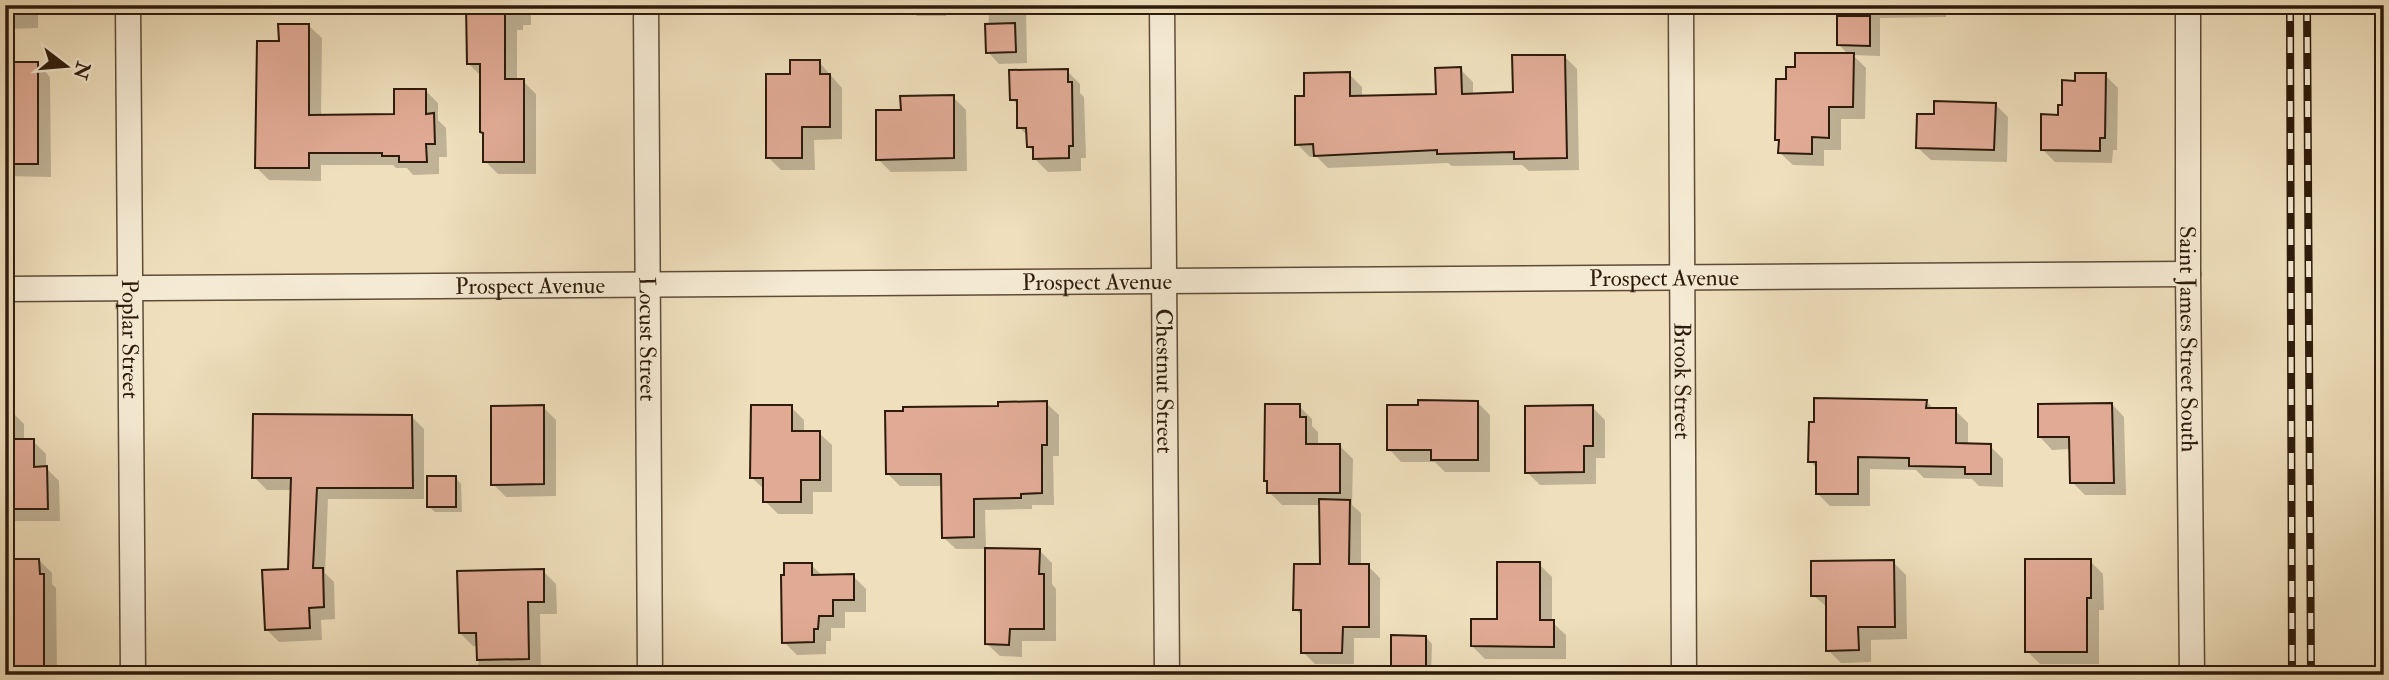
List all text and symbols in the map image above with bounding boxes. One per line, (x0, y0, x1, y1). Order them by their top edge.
north arrow (32, 32, 102, 102)
text: N (67, 58, 96, 83)
street label: Saint James Street South (2173, 226, 2204, 452)
street label: Prospect Avenue (1589, 263, 1740, 294)
street label: Prospect Avenue (1022, 267, 1173, 298)
street label: Prospect Avenue (455, 271, 606, 302)
street label: Locust Street (633, 277, 662, 401)
street label: Poplar Street (114, 279, 145, 399)
street label: Chestnut Street (1149, 308, 1179, 454)
street label: Brook Street (1667, 322, 1697, 440)

